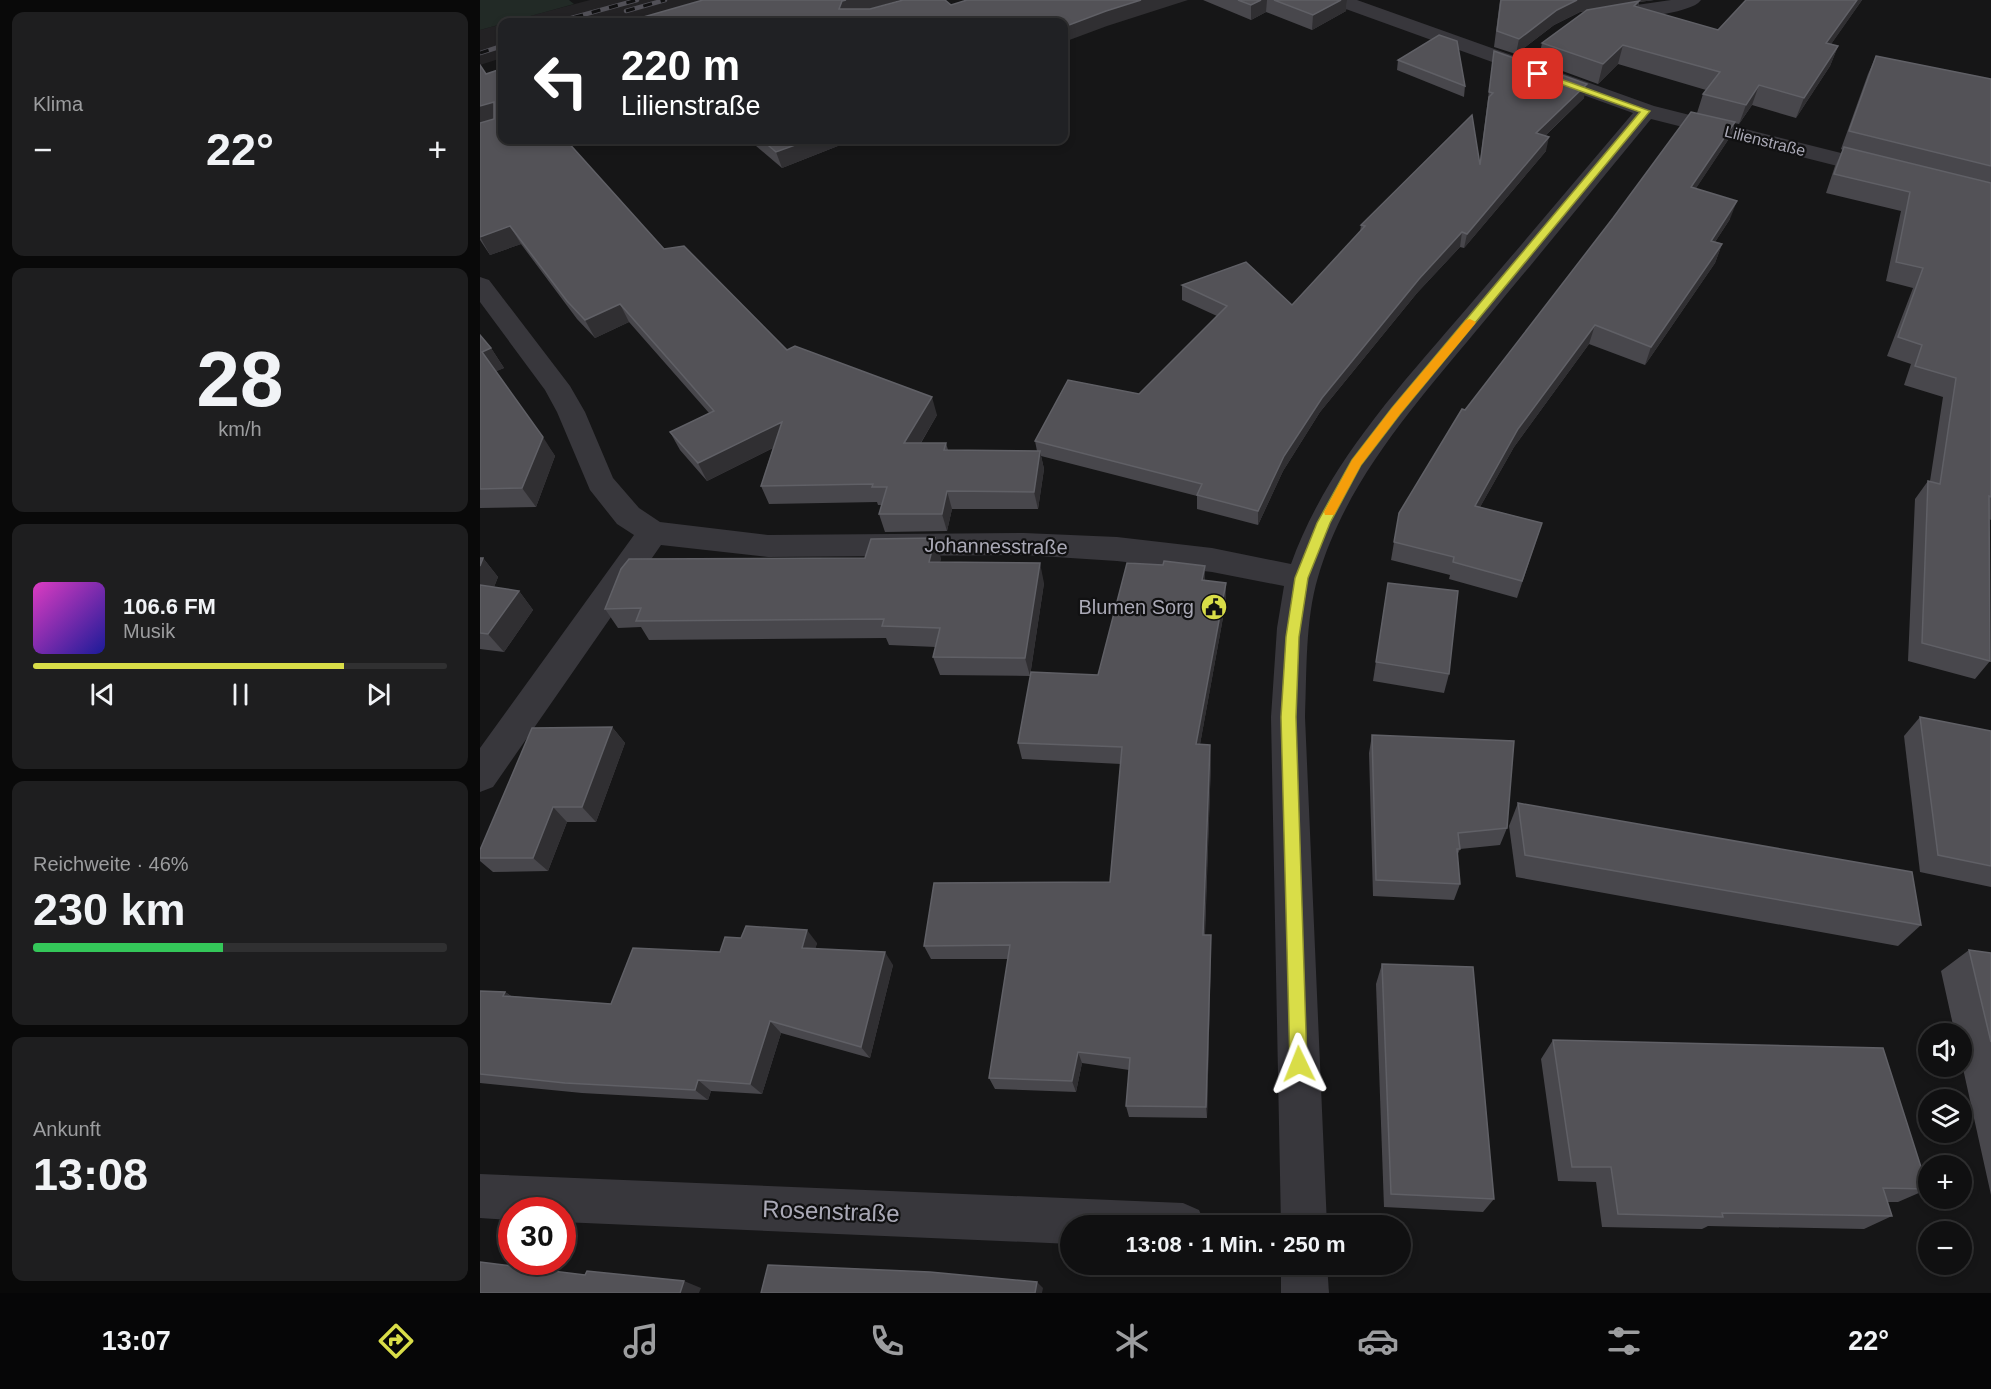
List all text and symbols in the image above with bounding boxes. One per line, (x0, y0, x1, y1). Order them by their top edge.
icon: left (522, 42, 600, 120)
text: 220 m (621, 42, 740, 89)
pin (1512, 48, 1563, 99)
icon: arrive (1521, 57, 1554, 90)
text: Lilienstraße (621, 91, 761, 121)
text: Klima (33, 93, 83, 115)
street label: Lilienstraße (1723, 123, 1807, 159)
text: 22° (206, 124, 274, 175)
text: − (33, 131, 52, 168)
text: + (428, 131, 447, 168)
text: 28 (197, 335, 283, 423)
text: km/h (218, 418, 262, 440)
street label: Johannesstraße (924, 534, 1068, 558)
public building icon: Blumen Sorg (1199, 592, 1229, 622)
text: 106.6 FM (123, 594, 216, 619)
place label: Blumen Sorg (1078, 596, 1194, 618)
text: Musik (123, 620, 175, 642)
icon: previous (86, 678, 119, 711)
icon: pause (224, 678, 257, 711)
icon: next (362, 678, 395, 711)
text: Reichweite · 46% (33, 853, 189, 875)
text: 230 km (33, 884, 186, 935)
map controls (1918, 1023, 1972, 1275)
button: sound (1918, 1023, 1972, 1077)
position arrow (1267, 1032, 1331, 1096)
button: layers (1918, 1089, 1972, 1143)
text: Ankunft (33, 1118, 101, 1140)
text: 13:08 (33, 1149, 148, 1200)
button: + (1918, 1155, 1972, 1209)
street label: Rosenstraße (762, 1195, 900, 1227)
speed limit sign: 30 (498, 1197, 576, 1275)
button: − (1918, 1221, 1972, 1275)
text: 13:08 · 1 Min. · 250 m (1125, 1232, 1346, 1257)
icon: directions (375, 1320, 417, 1362)
icon: music (620, 1320, 662, 1362)
icon: phone (866, 1320, 908, 1362)
icon: climate (1111, 1320, 1153, 1362)
icon: car (1357, 1320, 1399, 1362)
icon: filters (1603, 1320, 1645, 1362)
text: 13:07 (102, 1326, 171, 1356)
text: 22° (1848, 1326, 1889, 1356)

